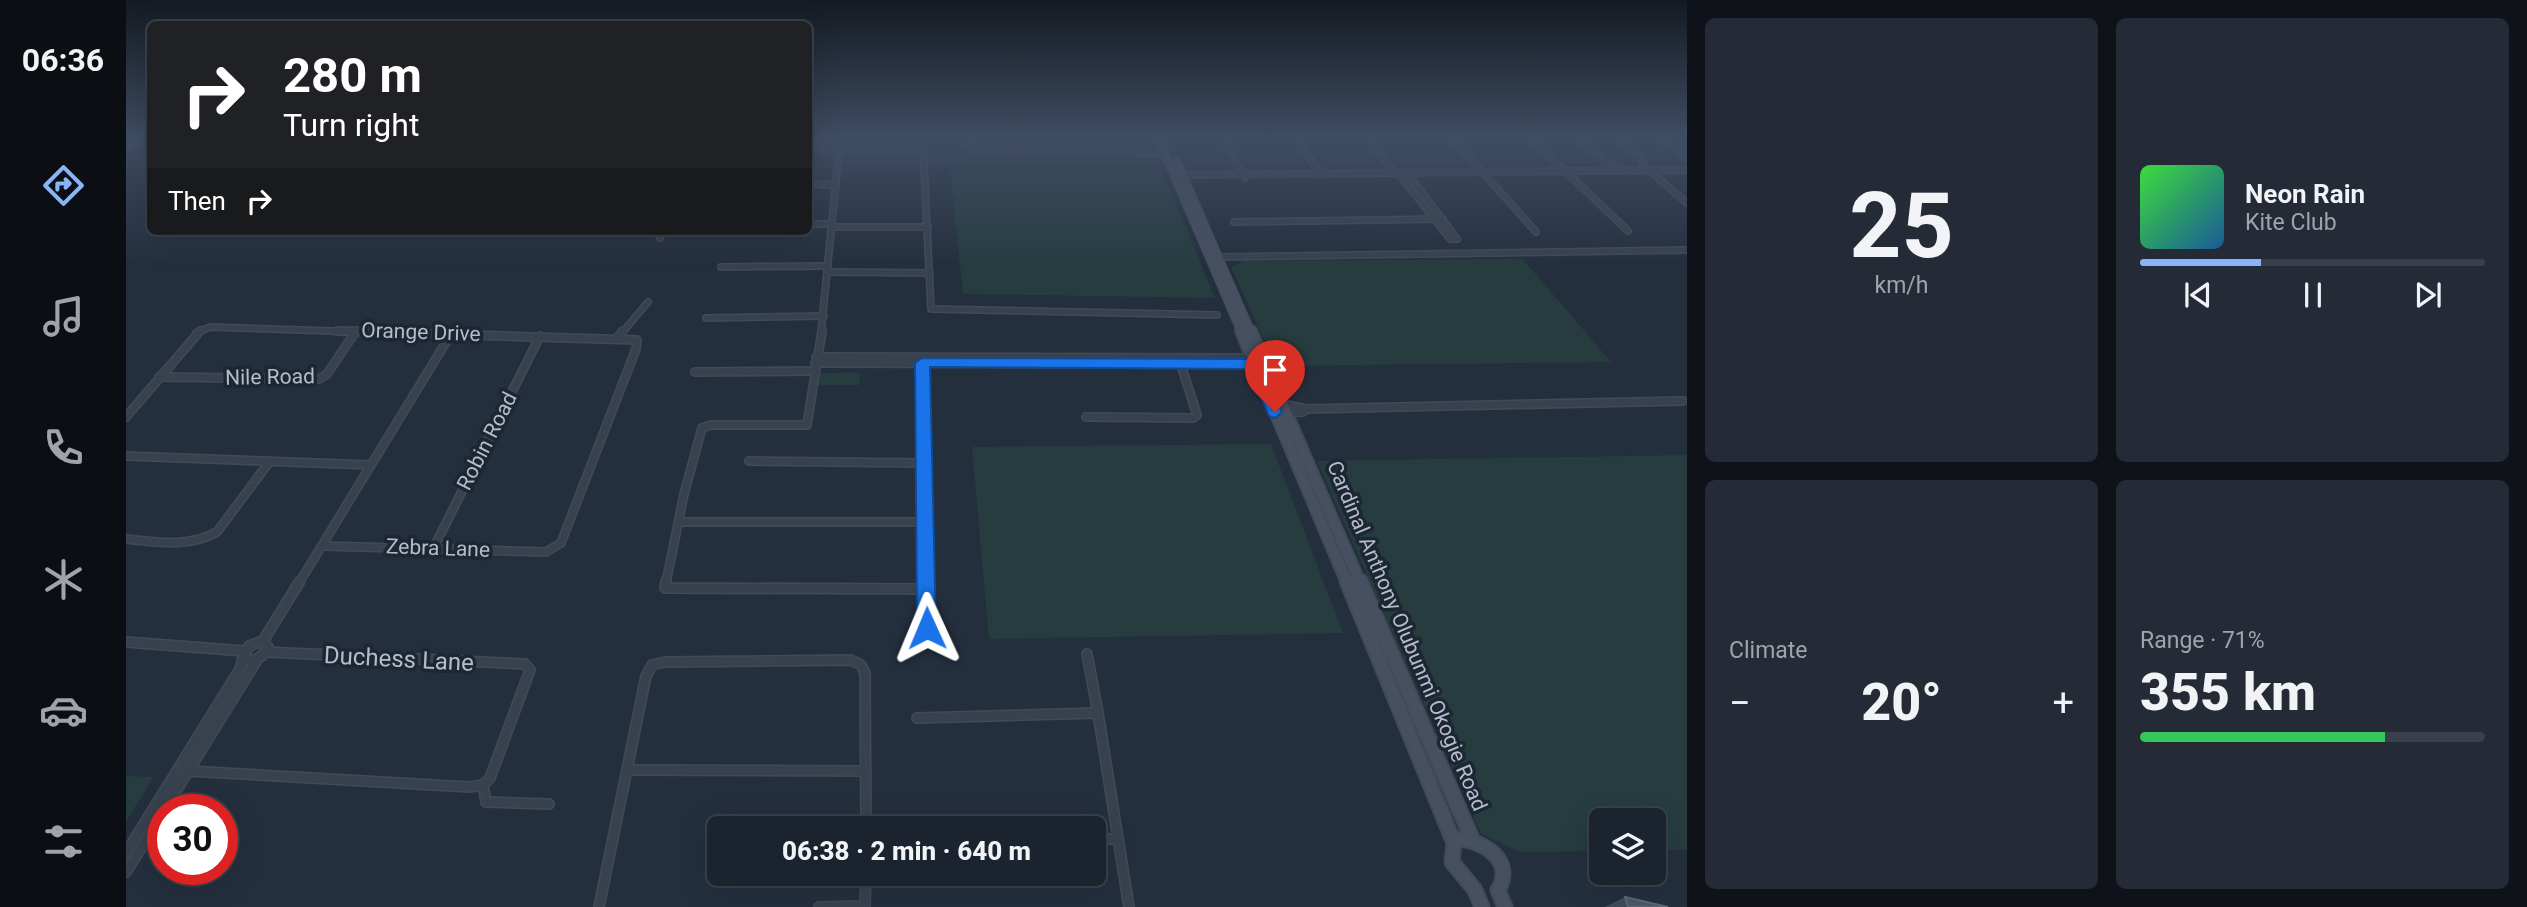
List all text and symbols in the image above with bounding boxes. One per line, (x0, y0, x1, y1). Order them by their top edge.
text: 06:36 (22, 41, 104, 79)
text: 280 m (283, 47, 422, 104)
icon: right (168, 49, 259, 140)
text: Turn right (283, 106, 419, 144)
icon: directions (39, 161, 88, 210)
text: 25 (1849, 173, 1954, 279)
text: Neon Rain (2245, 179, 2365, 209)
icon: right (240, 182, 278, 220)
text: Then (168, 186, 226, 216)
text: Kite Club (2245, 209, 2337, 236)
text: km/h (1875, 272, 1929, 299)
icon: previous (2179, 276, 2217, 314)
icon: pause (2294, 276, 2332, 314)
icon: next (2409, 276, 2447, 314)
icon: music (39, 292, 88, 341)
street label: Orange Drive (361, 318, 481, 346)
pin (1245, 340, 1305, 412)
icon: arrive (1256, 351, 1294, 389)
street label: Nile Road (225, 364, 315, 390)
street label: Robin Road (452, 388, 522, 494)
icon: phone (39, 423, 88, 472)
street label: Cardinal Anthony Olubunmi Okogie Road (1322, 457, 1492, 815)
street label: Zebra Lane (386, 534, 490, 562)
icon: climate (39, 555, 88, 604)
position arrow (890, 591, 964, 665)
text: Range · 71% (2140, 627, 2265, 654)
text: Climate (1729, 637, 1808, 664)
street label: Duchess Lane (323, 641, 475, 677)
text: 355 km (2140, 662, 2316, 723)
text: 20° (1861, 672, 1942, 733)
text: − (1729, 681, 1751, 725)
text: + (2052, 681, 2074, 725)
icon: car (39, 686, 88, 735)
speed limit sign: 30 (147, 794, 238, 885)
map controls (1589, 808, 1666, 885)
button: layers (1589, 808, 1666, 885)
icon: filters (39, 817, 88, 866)
text: 06:38 · 2 min · 640 m (782, 836, 1031, 866)

